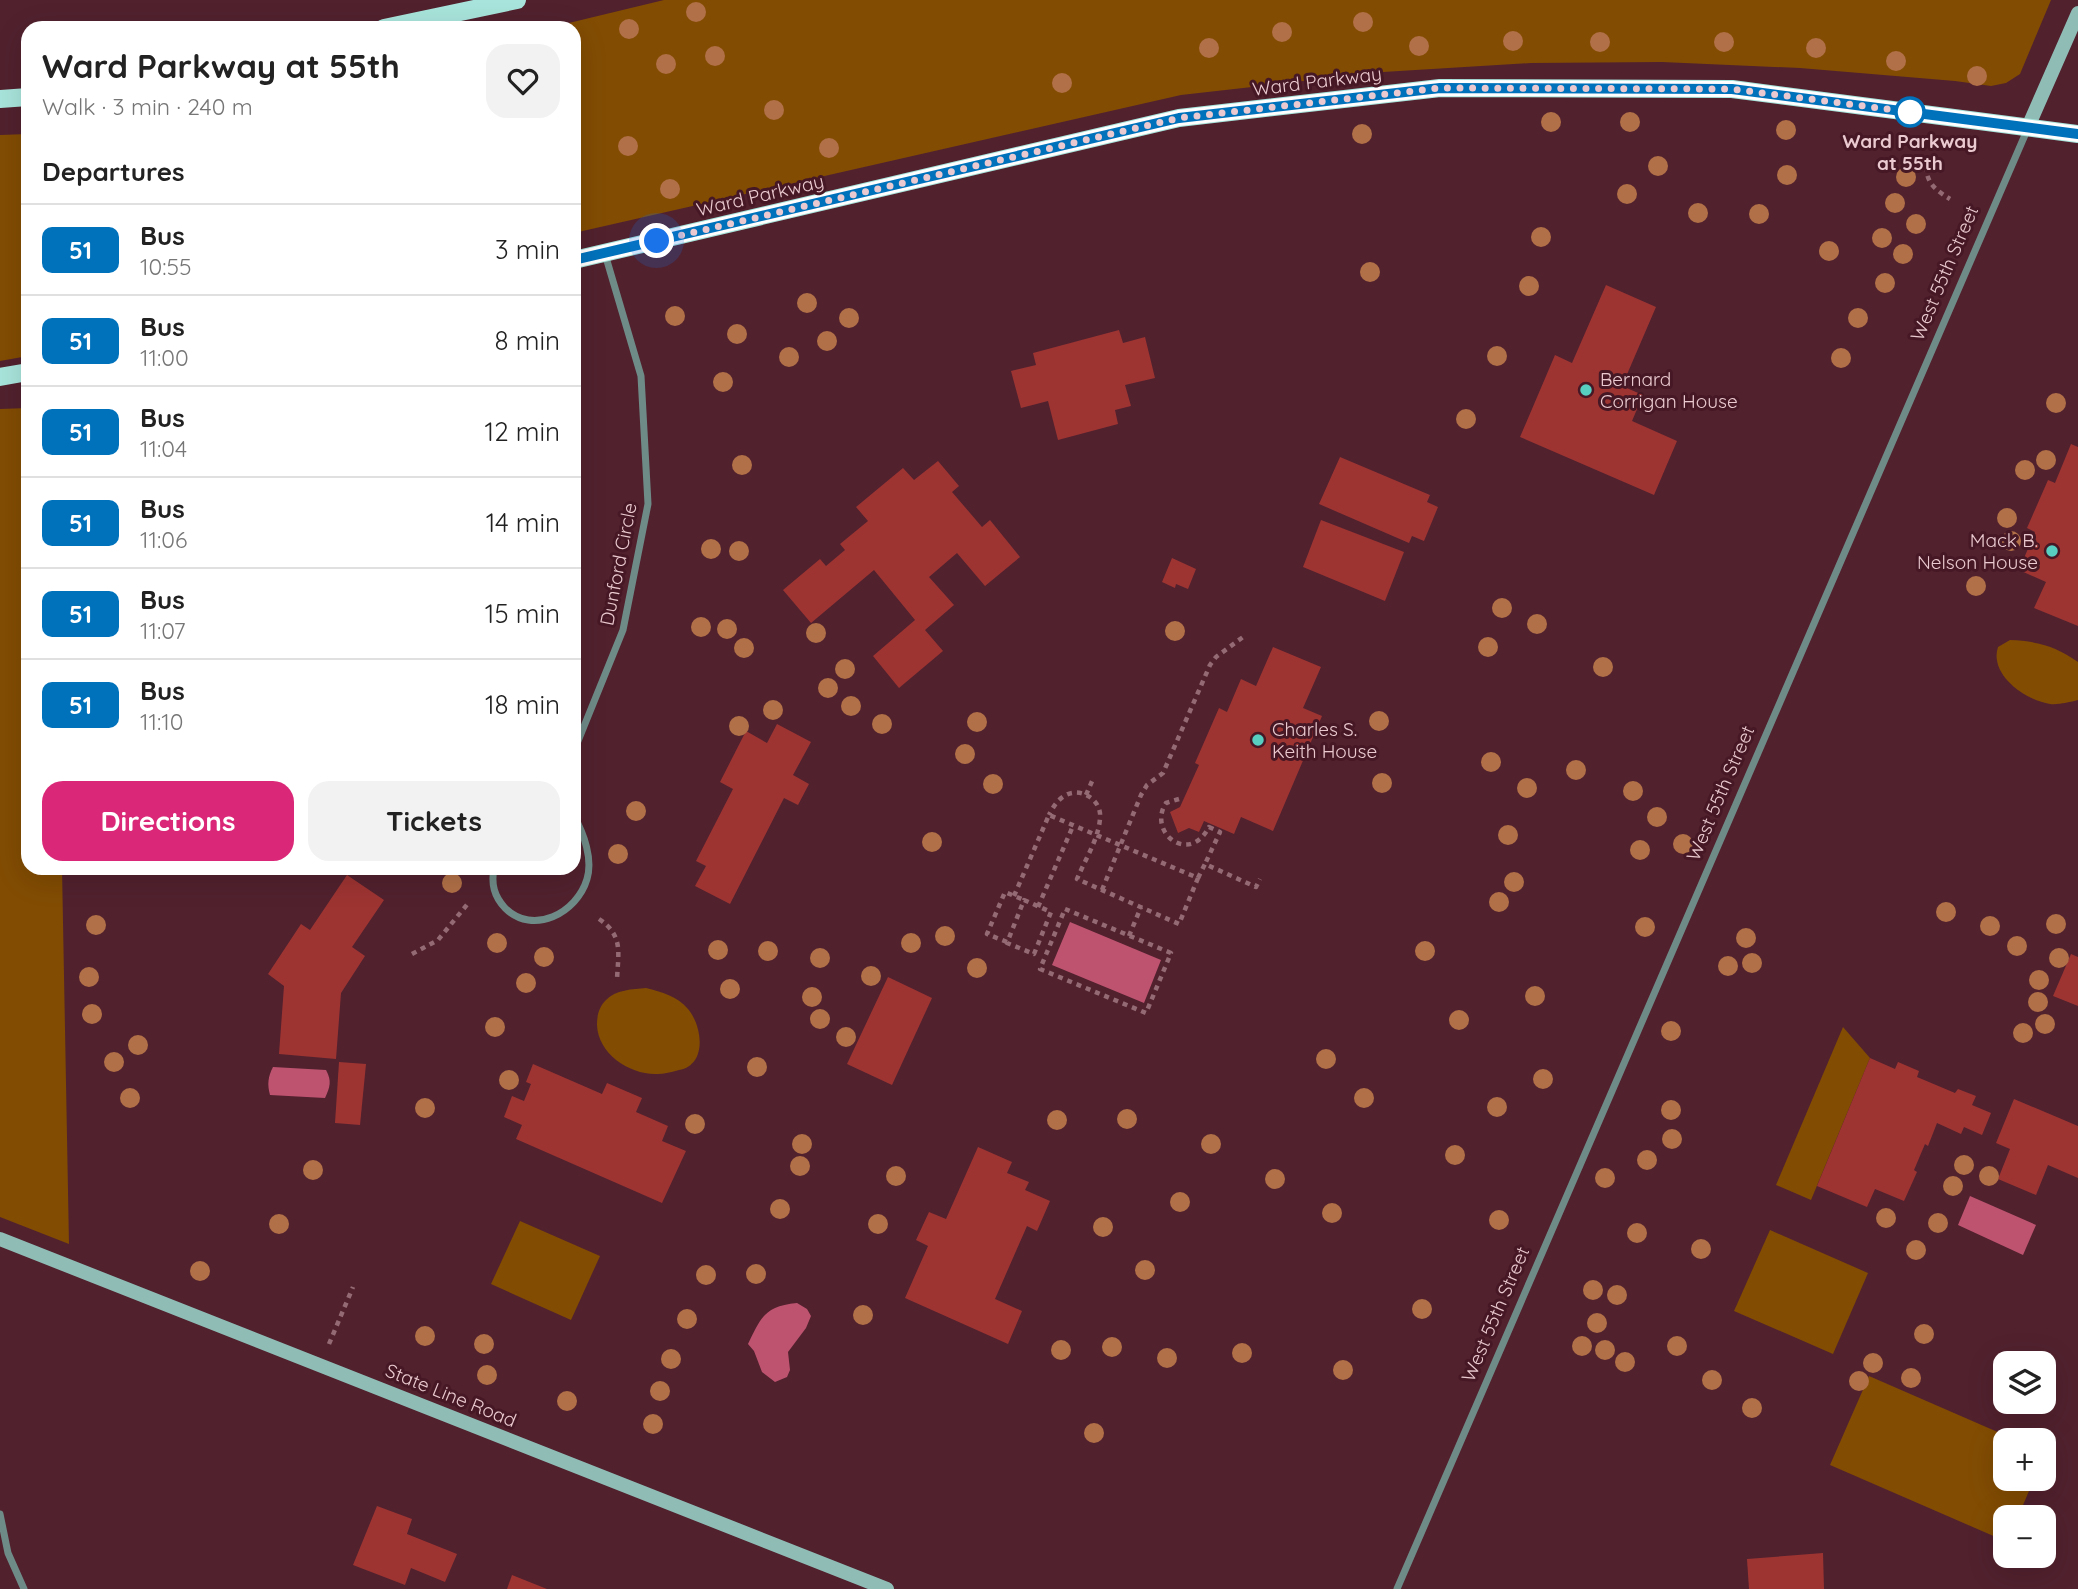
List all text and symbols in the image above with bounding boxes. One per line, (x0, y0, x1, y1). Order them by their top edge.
button: heart (486, 44, 560, 118)
text: Ward Parkway at 55th (42, 45, 400, 86)
street label: Ward Parkway (1251, 61, 1383, 101)
text: Walk · 3 min · 240 m (42, 92, 253, 121)
marker: Ward Parkway at 55th (1895, 97, 1925, 127)
place label: Ward Parkway at 55th (1843, 129, 1977, 175)
text: Departures (42, 155, 185, 188)
street label: Ward Parkway (694, 169, 826, 221)
street label: West 55th Street (1905, 202, 1983, 344)
text: Bus (140, 219, 185, 252)
your location (639, 223, 674, 258)
text: 3 min (495, 233, 560, 266)
text: 51 (69, 235, 92, 265)
text: 10:55 (140, 252, 192, 281)
text: Bus (140, 310, 185, 343)
text: 8 min (495, 324, 560, 357)
text: 51 (69, 326, 92, 356)
text: 11:00 (140, 343, 189, 372)
place label: Bernard Corrigan House (1600, 367, 1738, 413)
marker: Bernard Corrigan House (1578, 382, 1594, 398)
text: Bus (140, 401, 185, 434)
text: 12 min (485, 415, 560, 448)
text: 51 (69, 417, 92, 447)
text: 11:04 (140, 434, 187, 463)
text: Bus (140, 492, 185, 525)
street label: Dunford Circle (594, 500, 642, 628)
text: 14 min (486, 506, 560, 539)
text: 51 (69, 508, 92, 538)
text: 11:06 (140, 525, 187, 554)
place label: Mack B. Nelson House (1917, 528, 2038, 574)
marker: Mack B. Nelson House (2044, 543, 2060, 559)
text: Bus (140, 583, 185, 616)
text: 15 min (485, 597, 560, 630)
text: 51 (69, 599, 92, 629)
text: 11:07 (140, 616, 186, 645)
text: Bus (140, 674, 185, 707)
text: 18 min (485, 688, 560, 721)
text: 51 (69, 690, 92, 720)
text: 11:10 (140, 707, 184, 736)
place label: Charles S. Keith House (1272, 717, 1377, 763)
street label: West 55th Street (1681, 722, 1759, 864)
marker: Charles S. Keith House (1250, 732, 1266, 748)
button: Directions (42, 781, 294, 861)
button: Tickets (308, 781, 560, 861)
street label: West 55th Street (1456, 1243, 1534, 1385)
map controls (1993, 1351, 2056, 1568)
button: layers (1993, 1351, 2056, 1414)
street label: State Line Road (382, 1358, 520, 1432)
button: + (1993, 1428, 2056, 1491)
button: − (1993, 1505, 2056, 1568)

